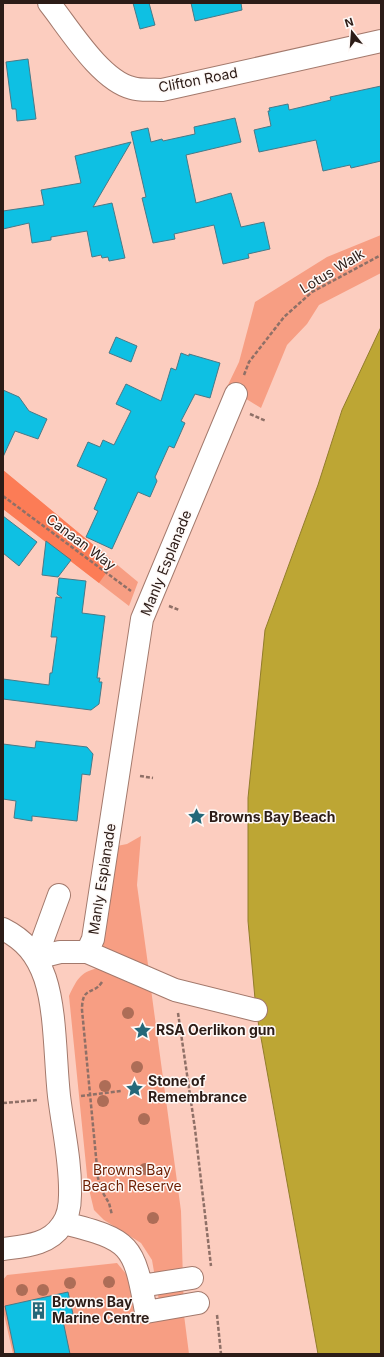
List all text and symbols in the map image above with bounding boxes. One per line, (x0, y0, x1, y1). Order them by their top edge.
north arrow (332, 12, 372, 52)
text: N (343, 15, 355, 30)
street label: Clifton Road (157, 63, 239, 96)
street label: Lotus Walk (296, 244, 367, 297)
street label: Manly Esplanade (137, 507, 194, 618)
street label: Canaan Way (43, 510, 120, 573)
place icon: Browns Bay Beach (186, 807, 206, 827)
place label: Browns Bay Beach (209, 808, 336, 825)
street label: Manly Esplanade (84, 822, 119, 936)
place icon: RSA Oerlikon gun (133, 1020, 153, 1040)
place label: RSA Oerlikon gun (156, 1021, 275, 1038)
place label: Stone of Remembrance (148, 1072, 247, 1105)
place icon: Stone of Remembrance (125, 1079, 145, 1099)
park label: Browns Bay Beach Reserve (82, 1161, 182, 1194)
place label: Browns Bay Marine Centre (52, 1293, 149, 1326)
building icon: Browns Bay Marine Centre (29, 1300, 49, 1320)

